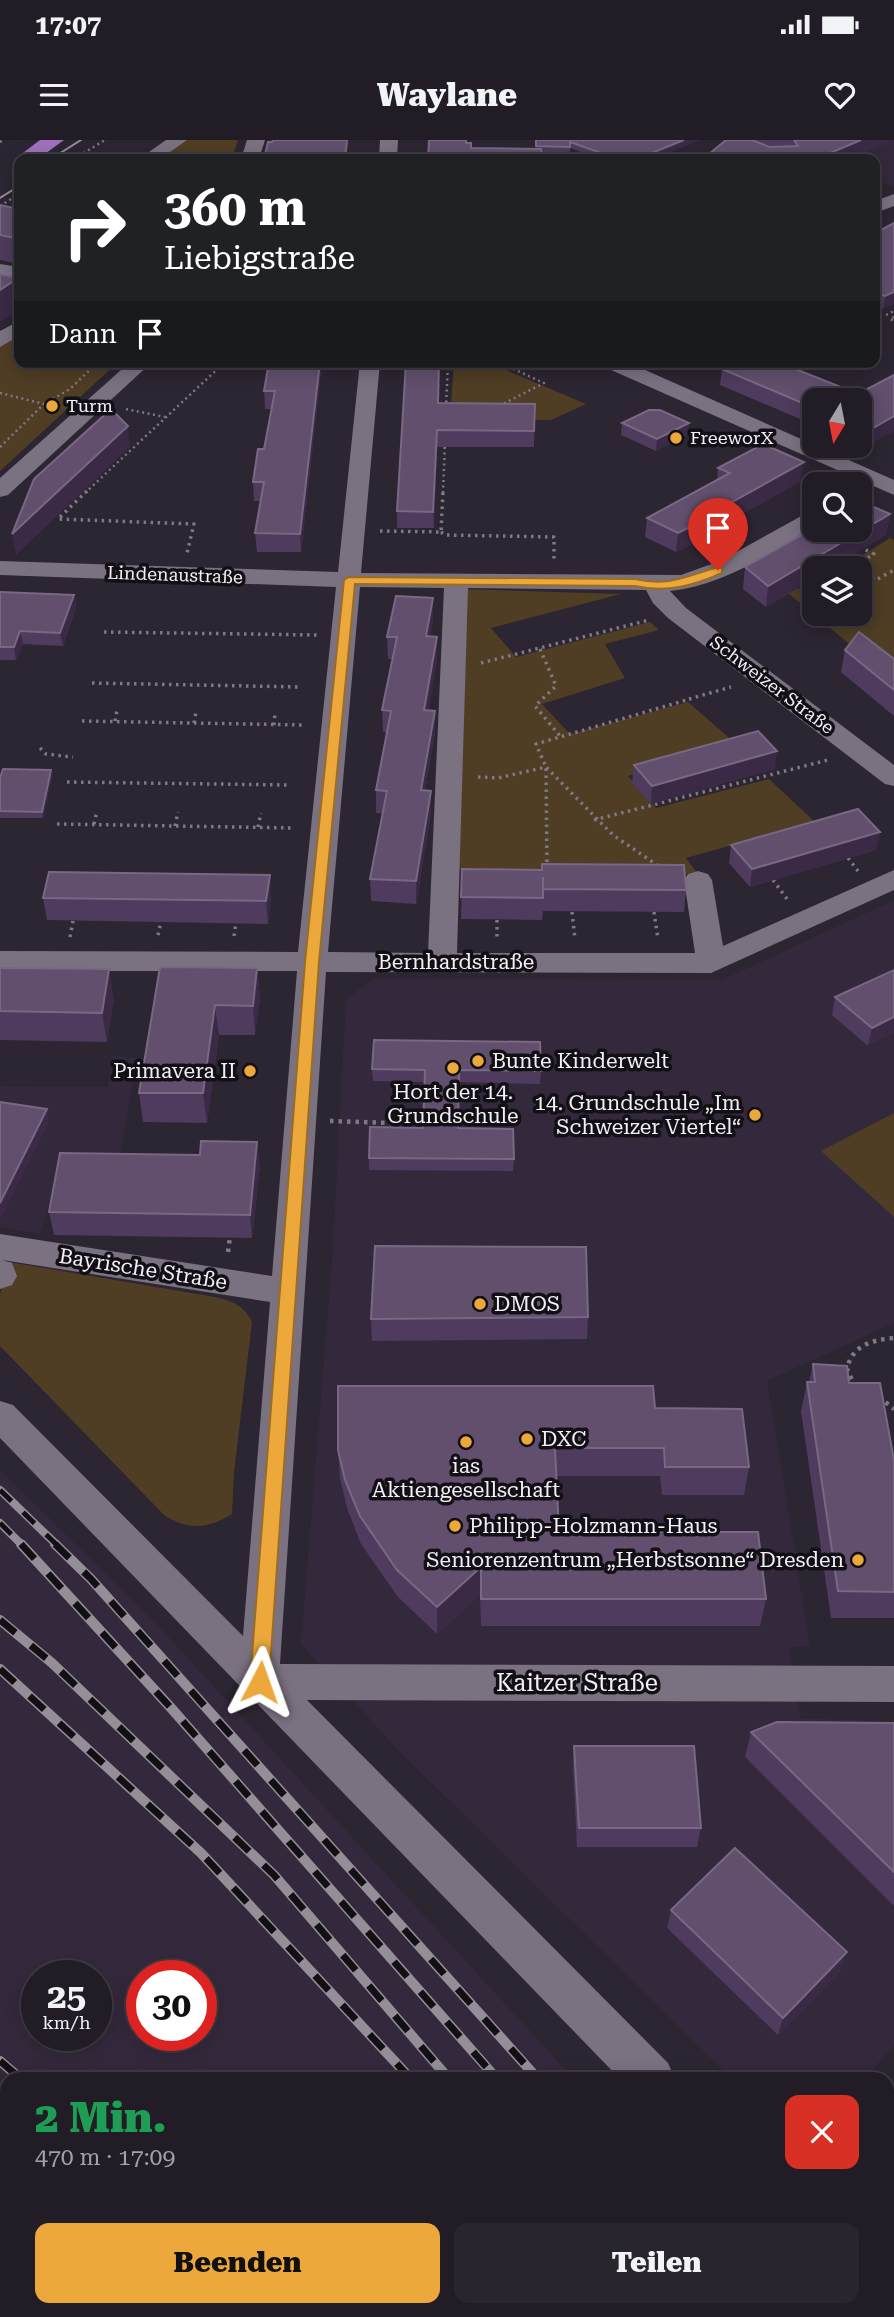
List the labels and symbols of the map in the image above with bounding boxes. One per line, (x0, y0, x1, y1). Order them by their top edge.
north arrow (802, 388, 872, 458)
place label: Turm (66, 395, 113, 416)
marker: Turm (44, 398, 60, 414)
place label: FreeworX (690, 427, 774, 448)
marker: FreeworX (668, 430, 684, 446)
pin (688, 498, 748, 570)
street label: Lindenaustraße (107, 562, 243, 587)
street label: Schweizer Straße (706, 631, 838, 738)
street label: Bernhardstraße (378, 950, 534, 974)
place label: Bunte Kinderwelt (492, 1049, 669, 1073)
marker: Bunte Kinderwelt (470, 1053, 486, 1069)
place label: Primavera II (113, 1059, 236, 1083)
marker: Hort der 14. Grundschule (445, 1060, 461, 1076)
marker: Primavera II (242, 1063, 258, 1079)
place label: Hort der 14. Grundschule (387, 1080, 519, 1128)
place label: 14. Grundschule „Im Schweizer Viertel“ (534, 1091, 741, 1139)
marker: 14. Grundschule „Im Schweizer Viertel“ (747, 1107, 763, 1123)
street label: Bayrische Straße (57, 1244, 229, 1294)
place label: DMOS (494, 1292, 560, 1316)
marker: DMOS (472, 1296, 488, 1312)
place label: DXC (541, 1427, 586, 1451)
marker: DXC (519, 1431, 535, 1447)
marker: ias Aktiengesellschaft (458, 1434, 474, 1450)
place label: ias Aktiengesellschaft (372, 1454, 560, 1502)
place label: Philipp-Holzmann-Haus (469, 1514, 718, 1538)
marker: Philipp-Holzmann-Haus (447, 1518, 463, 1534)
place label: Seniorenzentrum „Herbstsonne“ Dresden (426, 1548, 844, 1572)
marker: Seniorenzentrum „Herbstsonne“ Dresden (850, 1552, 866, 1568)
position arrow (223, 1645, 297, 1719)
street label: Kaitzer Straße (496, 1669, 658, 1697)
speed limit sign: 30 (126, 1960, 217, 2051)

